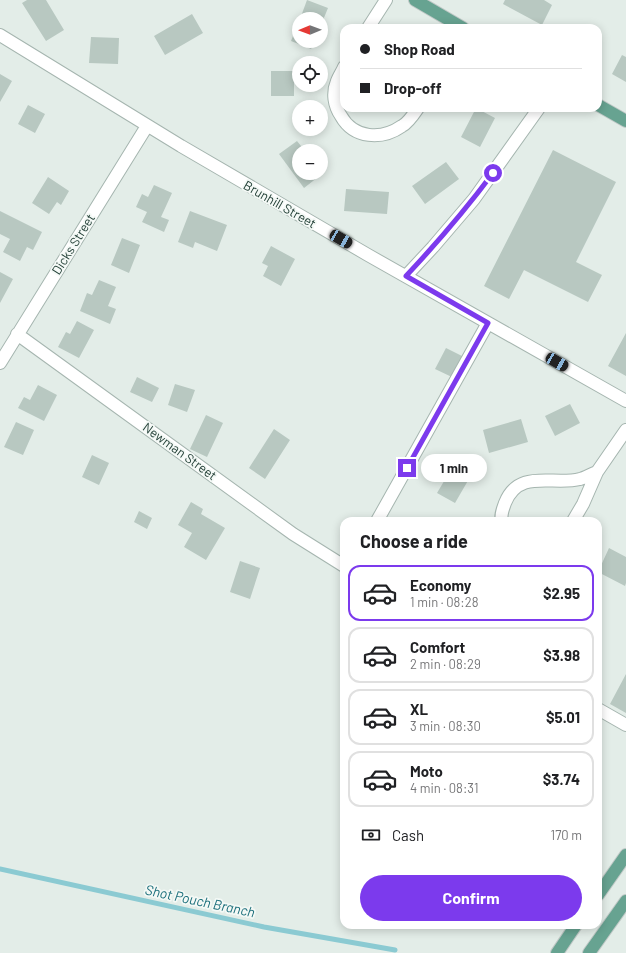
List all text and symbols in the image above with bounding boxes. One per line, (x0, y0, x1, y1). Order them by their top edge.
north arrow (292, 12, 328, 48)
map controls (292, 12, 328, 180)
text: Shop Road (384, 40, 455, 58)
button: locate (292, 56, 328, 92)
text: Drop-off (384, 79, 442, 97)
button: + (292, 100, 328, 136)
button: − (292, 144, 328, 180)
route start (484, 164, 502, 182)
street label: Brunhill Street (241, 177, 319, 231)
street label: Dicks Street (48, 211, 98, 277)
car (328, 228, 354, 250)
car (544, 351, 570, 373)
street label: Newman Street (140, 419, 220, 483)
callout: 1 min (421, 454, 487, 482)
route end (398, 459, 416, 477)
text: 1 min (440, 460, 468, 476)
text: Choose a ride (360, 530, 468, 552)
icon: car (362, 575, 398, 611)
text: Economy (410, 576, 471, 594)
text: $2.95 (543, 584, 580, 602)
text: 1 min · 08:28 (410, 594, 478, 610)
icon: car (362, 637, 398, 673)
text: Comfort (410, 638, 465, 656)
text: $3.98 (543, 646, 580, 664)
text: 2 min · 08:29 (410, 656, 481, 672)
icon: car (362, 699, 398, 735)
text: XL (410, 700, 428, 718)
text: $5.01 (546, 708, 580, 726)
text: 3 min · 08:30 (410, 718, 481, 734)
icon: car (362, 761, 398, 797)
text: Moto (410, 762, 443, 780)
text: $3.74 (543, 770, 580, 788)
text: 4 min · 08:31 (410, 780, 478, 796)
icon: cash (360, 824, 382, 846)
text: Cash (392, 826, 424, 844)
text: 170 m (551, 827, 582, 843)
button: Confirm (360, 875, 582, 921)
water label: Shot Pouch Branch (144, 881, 257, 920)

